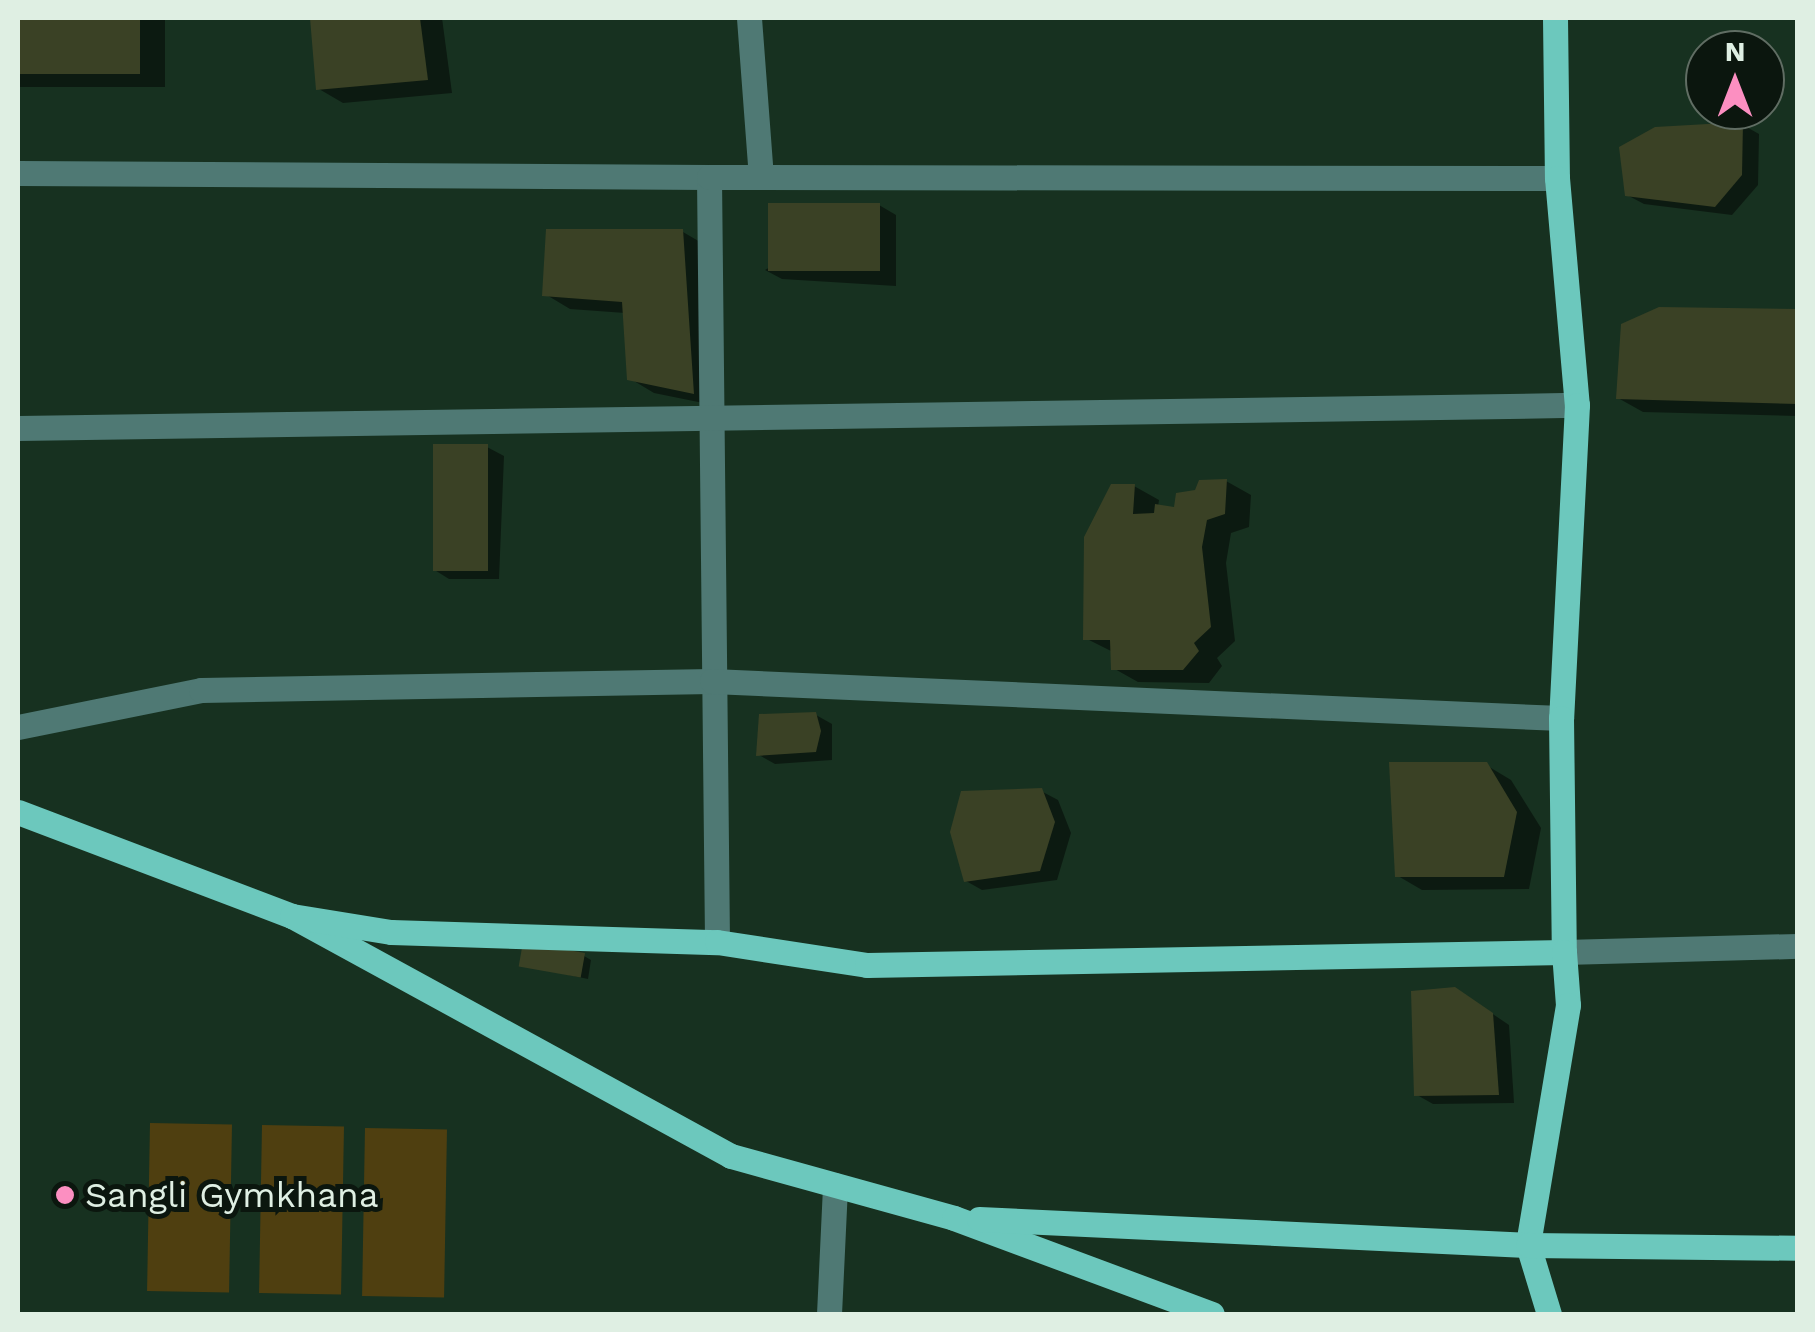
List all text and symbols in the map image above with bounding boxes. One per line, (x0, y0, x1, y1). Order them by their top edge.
north arrow (1685, 30, 1785, 130)
text: N (1725, 35, 1745, 68)
place label: Sangli Gymkhana (85, 1174, 378, 1216)
marker: Sangli Gymkhana (54, 1184, 76, 1206)

